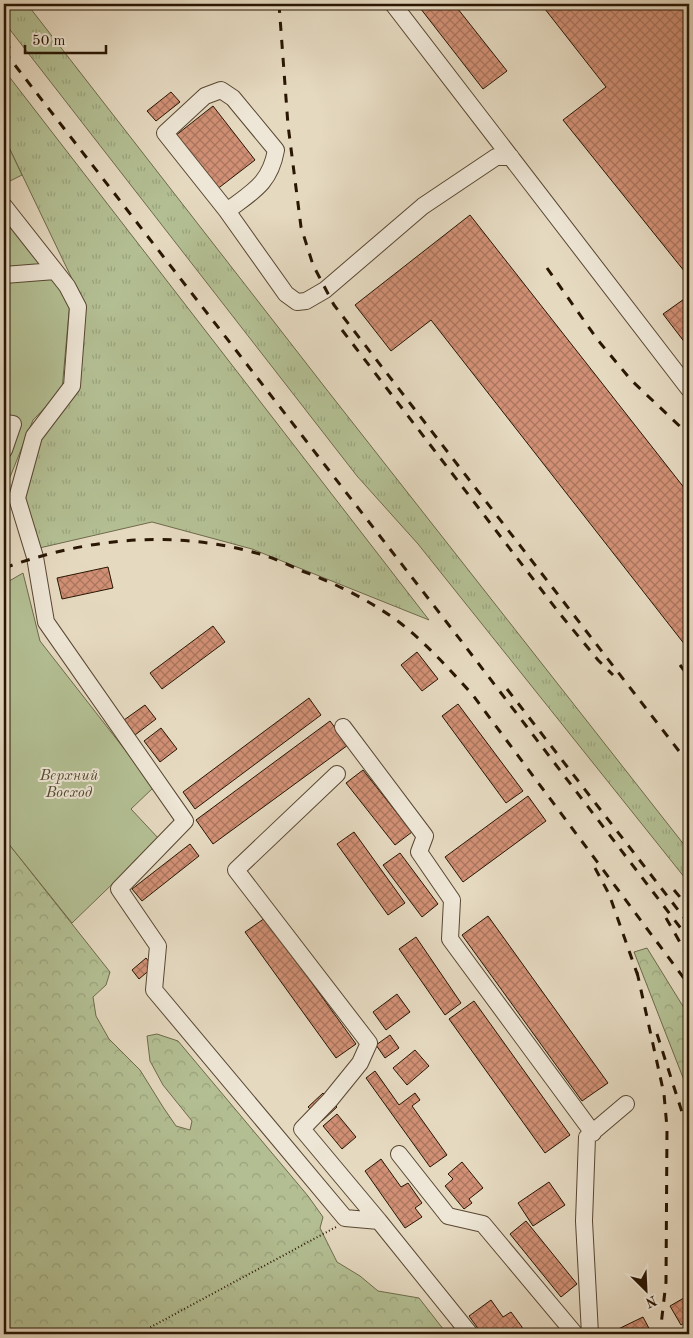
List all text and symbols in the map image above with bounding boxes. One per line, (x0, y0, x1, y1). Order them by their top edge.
scale bar (25, 22, 106, 54)
text: 50 m (32, 34, 66, 49)
park label: Верхний Восход (39, 769, 99, 801)
north arrow (620, 1266, 670, 1316)
text: N (643, 1292, 659, 1310)

